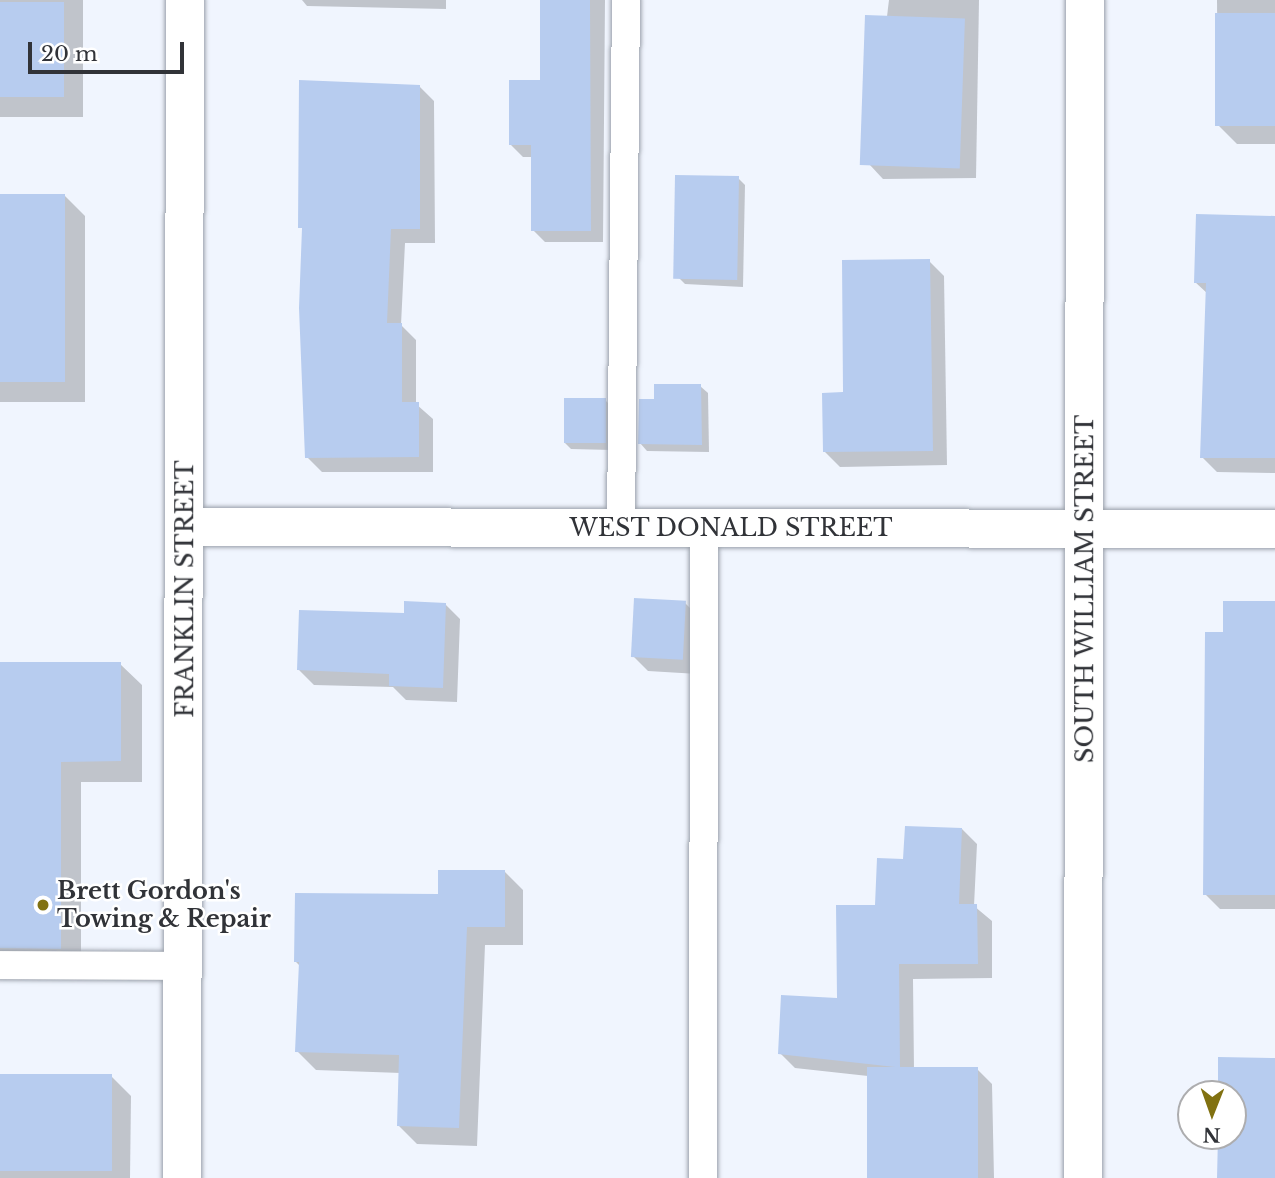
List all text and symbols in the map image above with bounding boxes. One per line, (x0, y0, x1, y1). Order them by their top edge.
scale bar (32, 28, 187, 72)
text: 20 m (41, 41, 98, 67)
street label: SOUTH WILLIAM STREET (1071, 414, 1099, 764)
street label: FRANKLIN STREET (171, 460, 199, 718)
street label: WEST DONALD STREET (569, 514, 893, 542)
place label: Brett Gordon's Towing & Repair (57, 877, 271, 933)
marker: Brett Gordon's Towing & Repair (35, 897, 51, 913)
north arrow (1177, 1080, 1247, 1150)
text: N (1203, 1123, 1221, 1146)

